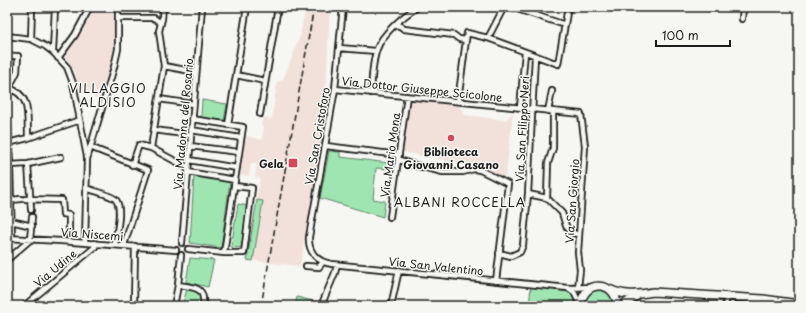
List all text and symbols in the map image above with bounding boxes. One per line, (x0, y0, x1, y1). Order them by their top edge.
scale bar (656, 22, 730, 48)
text: 100 m (662, 26, 699, 44)
street label: Via Madonna del Rosario (169, 58, 197, 190)
street label: Via Dottor Giuseppe Scicolone (341, 72, 503, 106)
street label: Via San Filippo Neri (511, 76, 533, 182)
district label: VILLAGGIO ALDISIO (69, 79, 147, 111)
street label: Via San Cristoforo (300, 86, 334, 186)
street label: Via Mario Mona (376, 111, 404, 198)
marker: Biblioteca Giovanni Casano (446, 133, 456, 143)
place label: Biblioteca Giovanni Casano (403, 143, 499, 173)
place label: Gela (259, 155, 285, 172)
marker: Gela (287, 157, 299, 169)
street label: Via San Giorgio (561, 158, 583, 244)
district label: ALBANI ROCCELLA (394, 193, 526, 211)
street label: Via Niscemi (60, 223, 124, 245)
street label: Via Udine (30, 245, 80, 291)
street label: Via San Valentino (388, 253, 484, 279)

